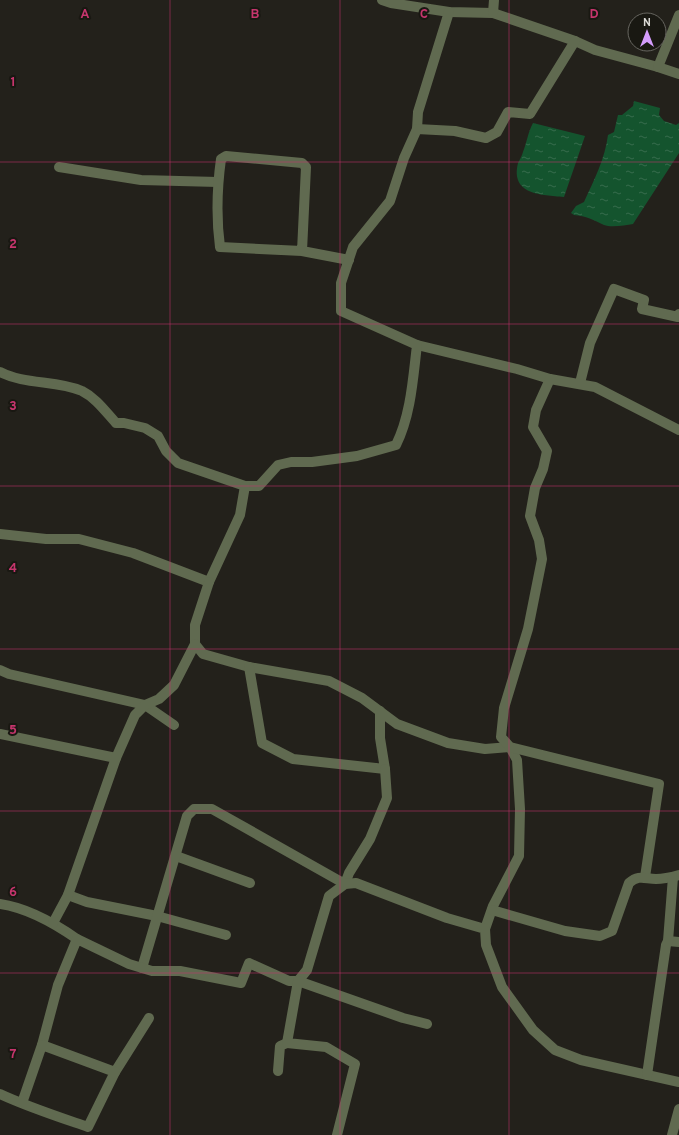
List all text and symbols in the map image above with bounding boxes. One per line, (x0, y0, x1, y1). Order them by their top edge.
text: A (80, 7, 90, 23)
text: B (251, 7, 260, 23)
text: C (420, 7, 428, 23)
text: D (589, 7, 599, 23)
north arrow (627, 12, 667, 52)
text: N (643, 16, 651, 30)
text: 1 (10, 75, 16, 91)
text: 2 (9, 237, 17, 253)
text: 3 (9, 399, 17, 415)
text: 4 (9, 561, 17, 577)
text: 5 (9, 723, 17, 739)
text: 6 (9, 885, 17, 901)
text: 7 (10, 1047, 17, 1063)

